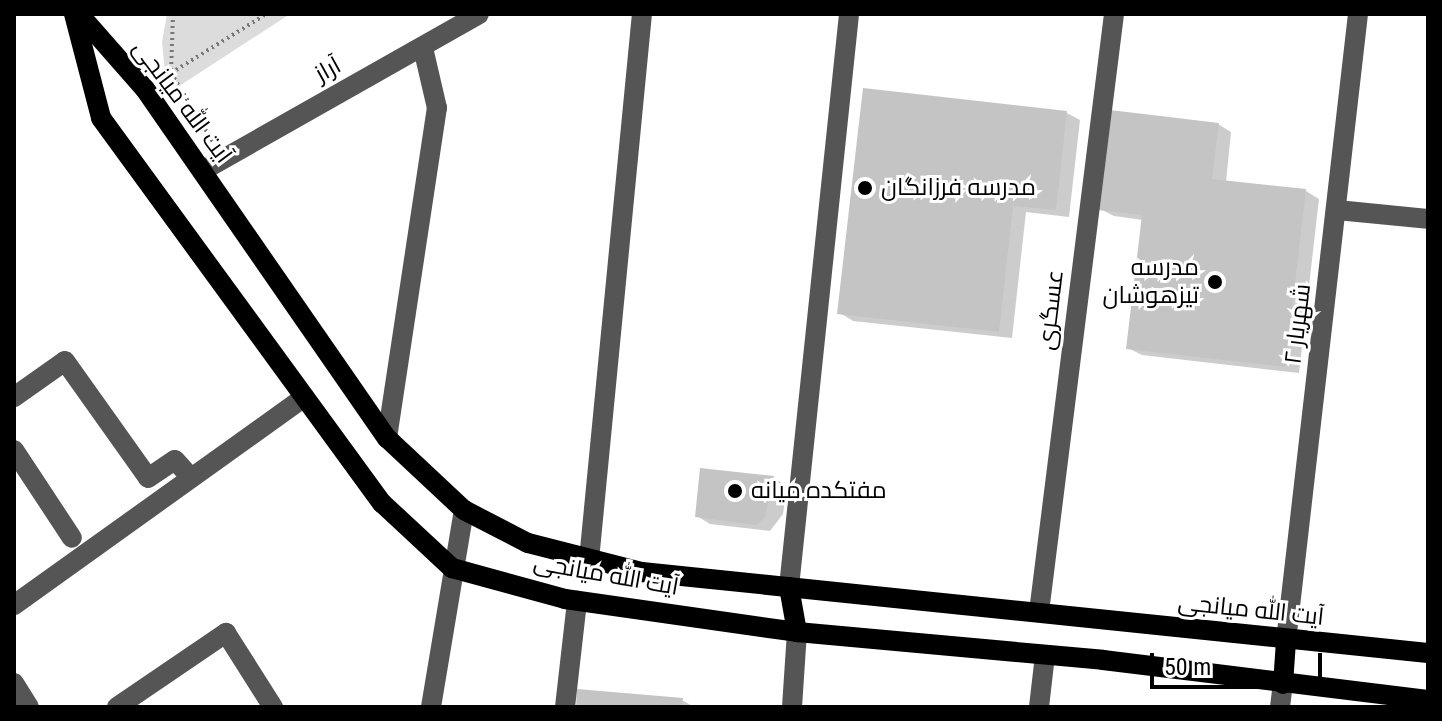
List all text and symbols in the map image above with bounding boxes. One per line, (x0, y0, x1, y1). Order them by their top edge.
street label: آیت الله میانجی (126, 35, 238, 169)
street label: آراز (310, 51, 346, 89)
place label: مدرسه فرزانگان (881, 174, 1036, 202)
marker: مدرسه فرزانگان (856, 179, 874, 197)
place label: مدرسه تیزهوشان (1102, 254, 1199, 310)
street label: عسگری (1032, 268, 1070, 352)
marker: مدرسه تیزهوشان (1206, 273, 1224, 291)
street label: شهریار ۲ (1279, 282, 1317, 366)
place label: مفتکده میانه (751, 477, 887, 505)
marker: مفتکده میانه (726, 482, 744, 500)
street label: آیت الله میانجی (531, 548, 681, 602)
street label: آیت الله میانجی (1176, 588, 1326, 632)
scale bar (1154, 637, 1326, 687)
text: 50 m (1164, 653, 1211, 681)

